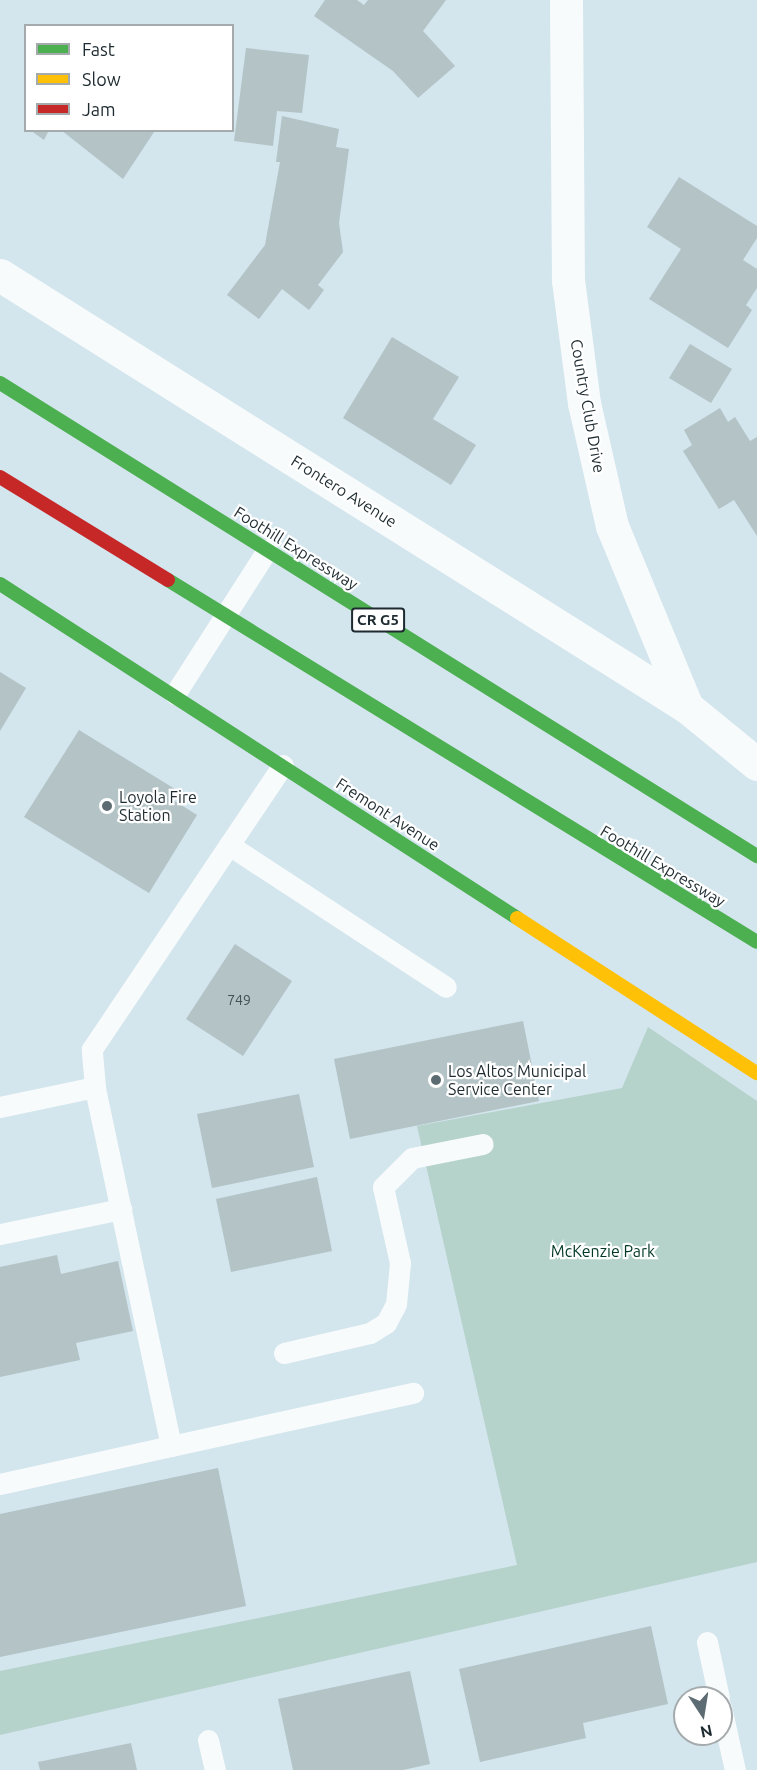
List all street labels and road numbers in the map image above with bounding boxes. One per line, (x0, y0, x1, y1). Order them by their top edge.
street label: Country Club Drive (567, 338, 609, 474)
street label: Frontero Avenue (288, 451, 400, 531)
street label: Foothill Expressway (231, 502, 361, 594)
road number: CR G5 (351, 608, 405, 632)
street label: Fremont Avenue (333, 773, 443, 855)
street label: Foothill Expressway (597, 821, 729, 911)

